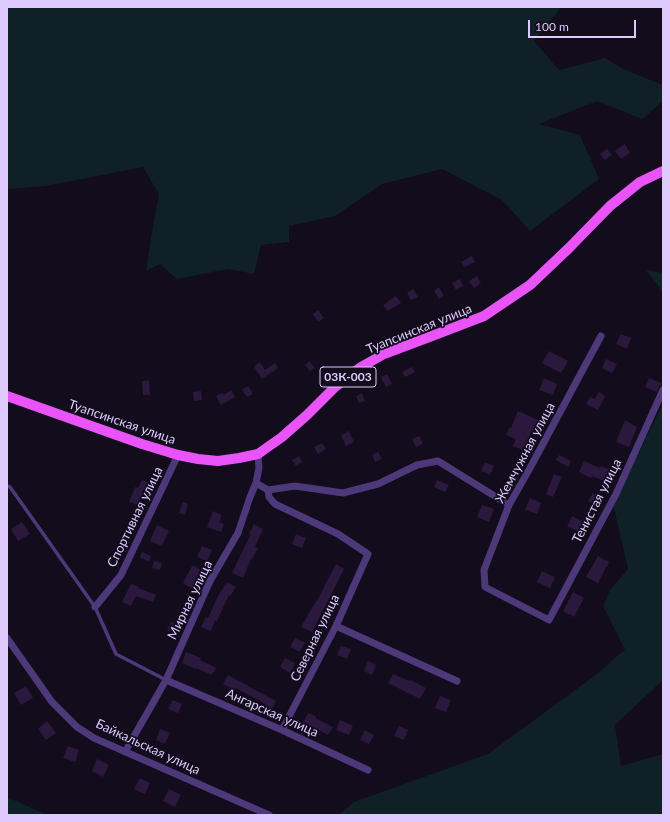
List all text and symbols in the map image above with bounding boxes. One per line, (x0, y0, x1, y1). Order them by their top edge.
scale bar (530, 12, 638, 38)
text: 100 m (535, 19, 569, 34)
street label: Туапсинская улица (364, 301, 474, 357)
road number: 03К-003 (320, 367, 376, 387)
street label: Туапсинская улица (66, 396, 178, 448)
street label: Жемчужная улица (492, 400, 558, 506)
street label: Тенистая улица (569, 456, 625, 546)
street label: Спортивная улица (104, 464, 166, 570)
street label: Мирная улица (164, 558, 216, 642)
street label: Северная улица (287, 592, 343, 684)
street label: Ангарская улица (223, 686, 321, 740)
street label: Байкальская улица (93, 716, 203, 778)

